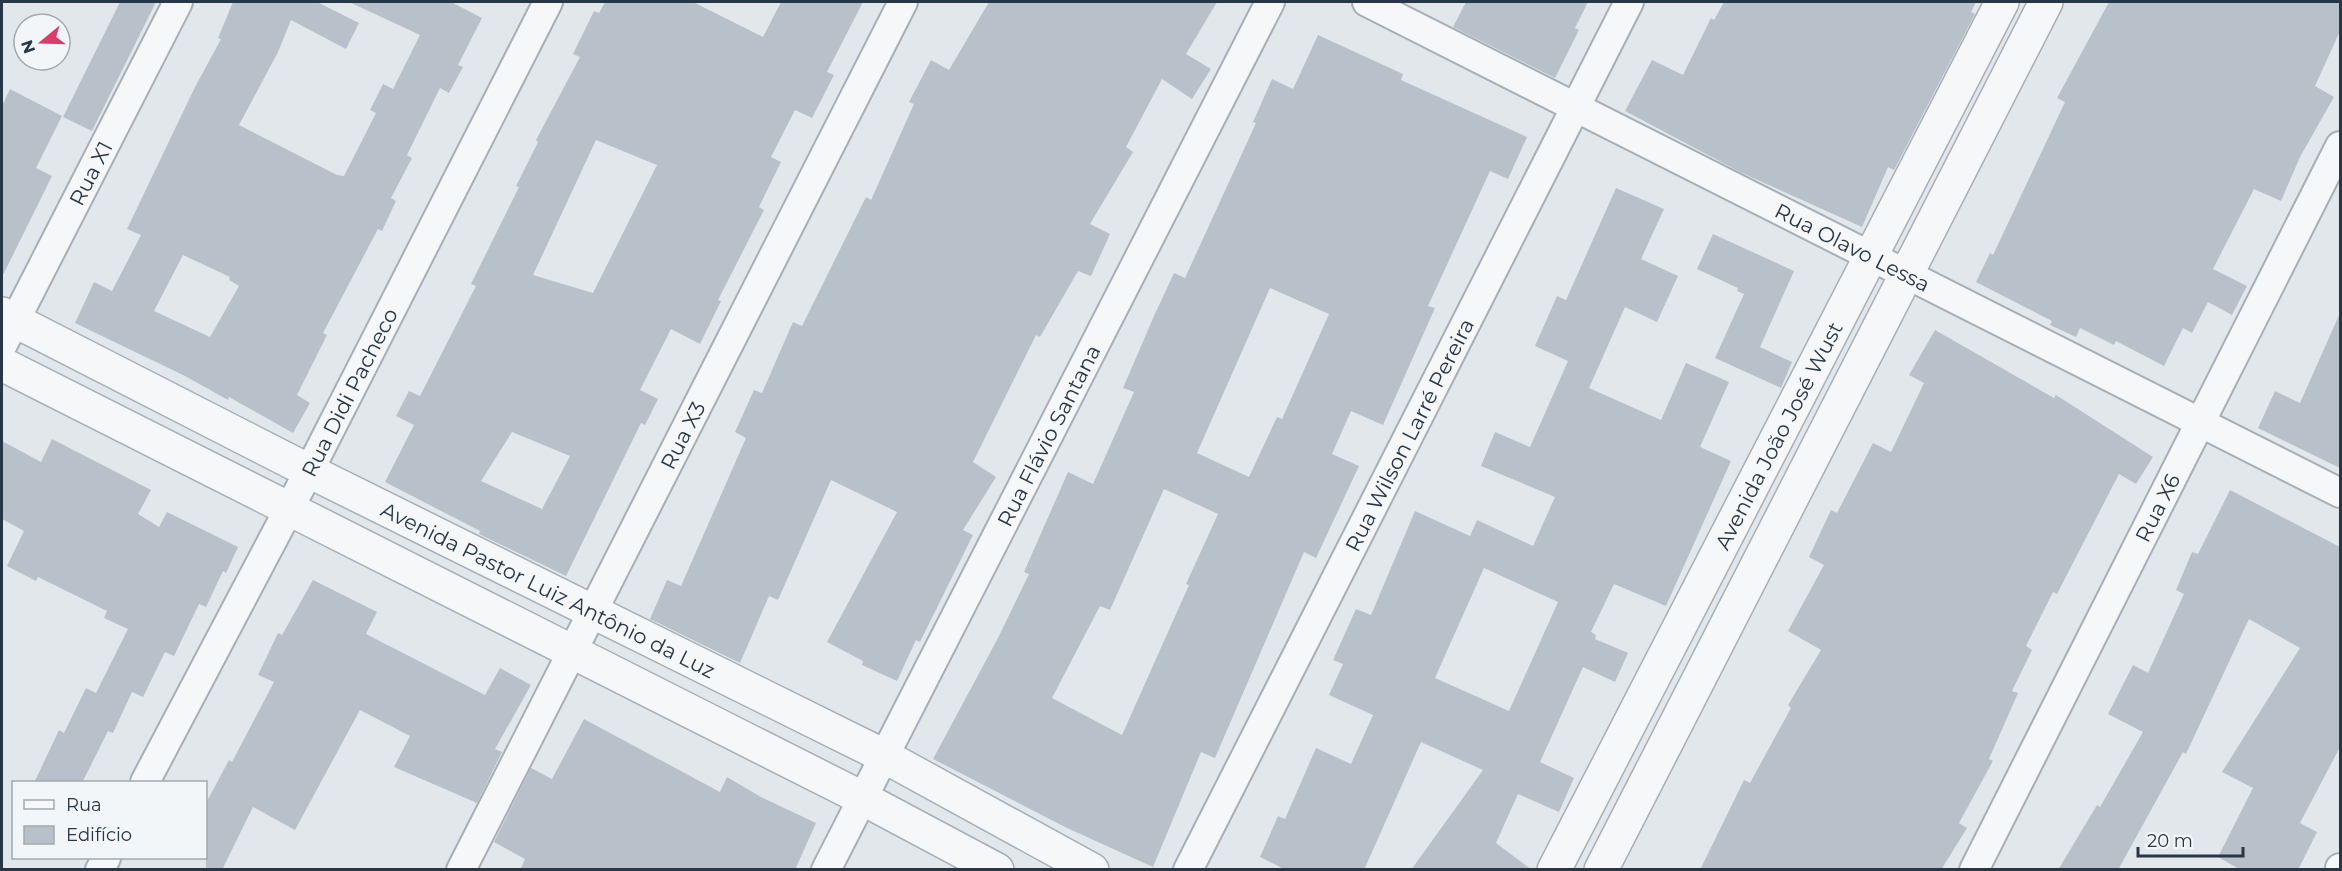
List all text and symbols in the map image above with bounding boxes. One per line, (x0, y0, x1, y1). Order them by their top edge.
north arrow (12, 12, 72, 72)
text: N (17, 38, 39, 56)
street label: Rua X1 (64, 137, 117, 210)
street label: Rua Olavo Lessa (1771, 198, 1934, 297)
street label: Rua Didi Pacheco (296, 304, 403, 481)
street label: Rua Wilson Larré Pereira (1339, 314, 1479, 556)
street label: Avenida João José Wust (1709, 317, 1847, 554)
street label: Rua Flávio Santana (991, 341, 1105, 531)
street label: Rua X3 (655, 397, 710, 473)
street label: Rua X6 (2130, 469, 2185, 546)
street label: Avenida Pastor Luiz Antônio da Luz (377, 496, 720, 683)
legend (12, 781, 207, 859)
text: Rua (66, 794, 102, 816)
scale bar (2138, 820, 2243, 858)
text: Edifício (66, 824, 132, 846)
text: 20 m (2147, 830, 2193, 852)

